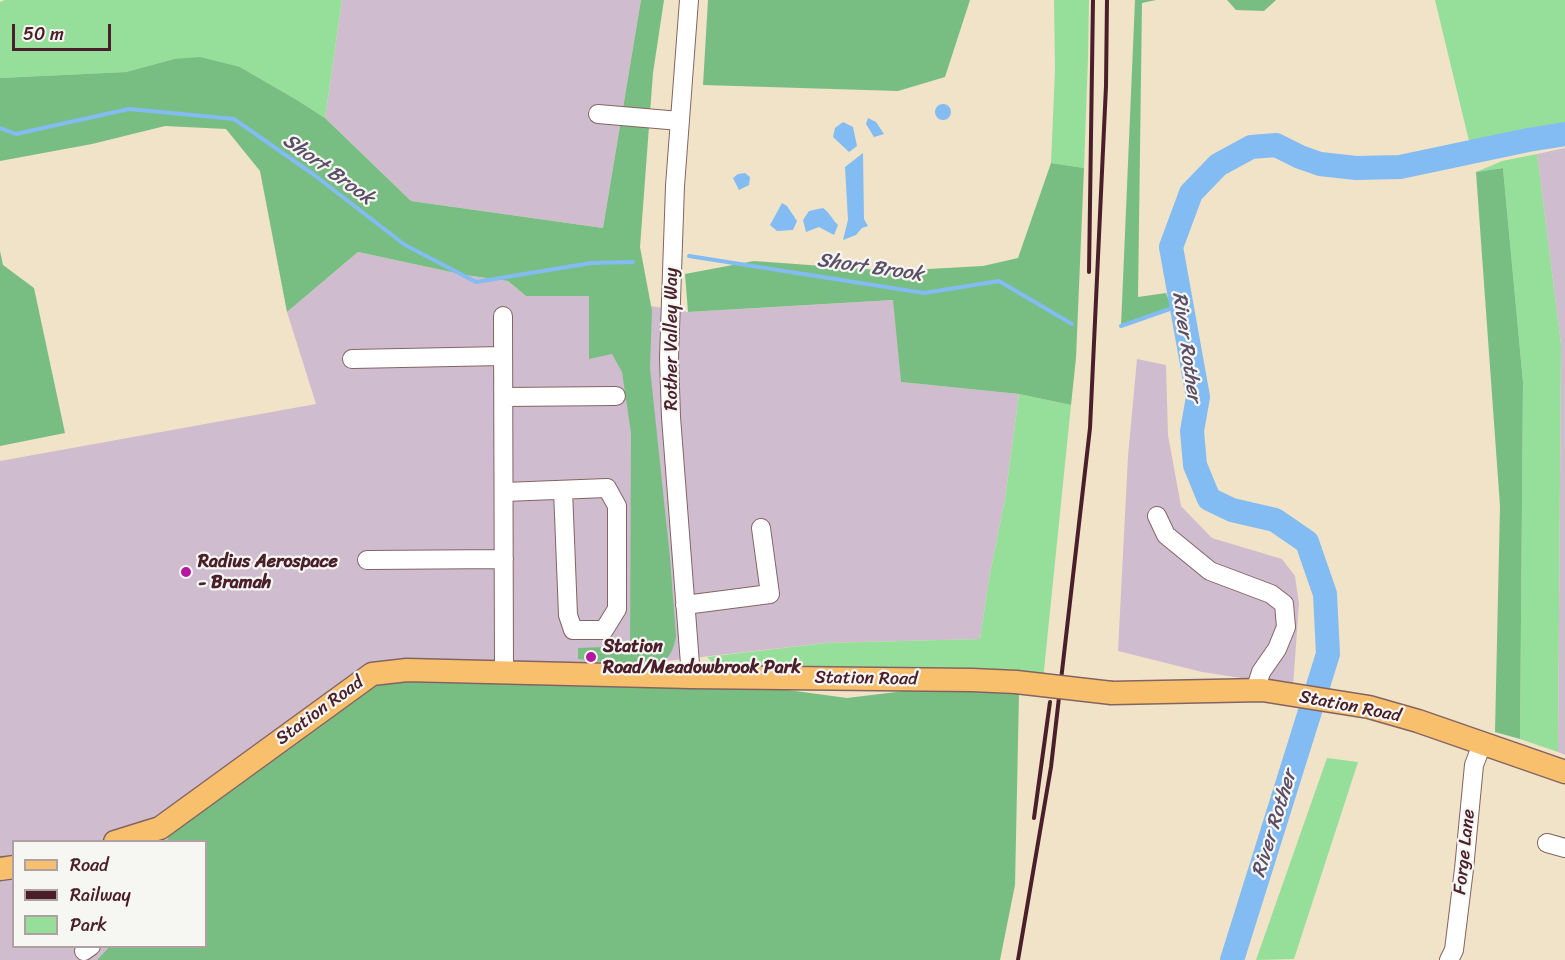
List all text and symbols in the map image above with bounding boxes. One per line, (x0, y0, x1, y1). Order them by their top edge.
scale bar (15, 12, 114, 50)
text: 50 m (23, 18, 64, 50)
water label: Short Brook (278, 129, 378, 211)
water label: Short Brook (816, 249, 924, 287)
street label: Rother Valley Way (661, 268, 683, 410)
water label: River Rother (1166, 291, 1206, 403)
place label: Radius Aerospace - Bramah (198, 551, 338, 594)
marker: Radius Aerospace - Bramah (179, 565, 193, 579)
place label: Station Road/Meadowbrook Park (603, 636, 801, 678)
marker: Station Road/Meadowbrook Park (584, 650, 598, 664)
street label: Station Road (814, 667, 918, 691)
street label: Station Road (272, 672, 368, 750)
street label: Station Road (1297, 687, 1403, 727)
water label: River Rother (1247, 768, 1303, 880)
street label: Forge Lane (1450, 808, 1480, 896)
legend (12, 840, 207, 948)
text: Road (70, 849, 109, 881)
text: Railway (70, 879, 131, 911)
text: Park (70, 909, 107, 941)

